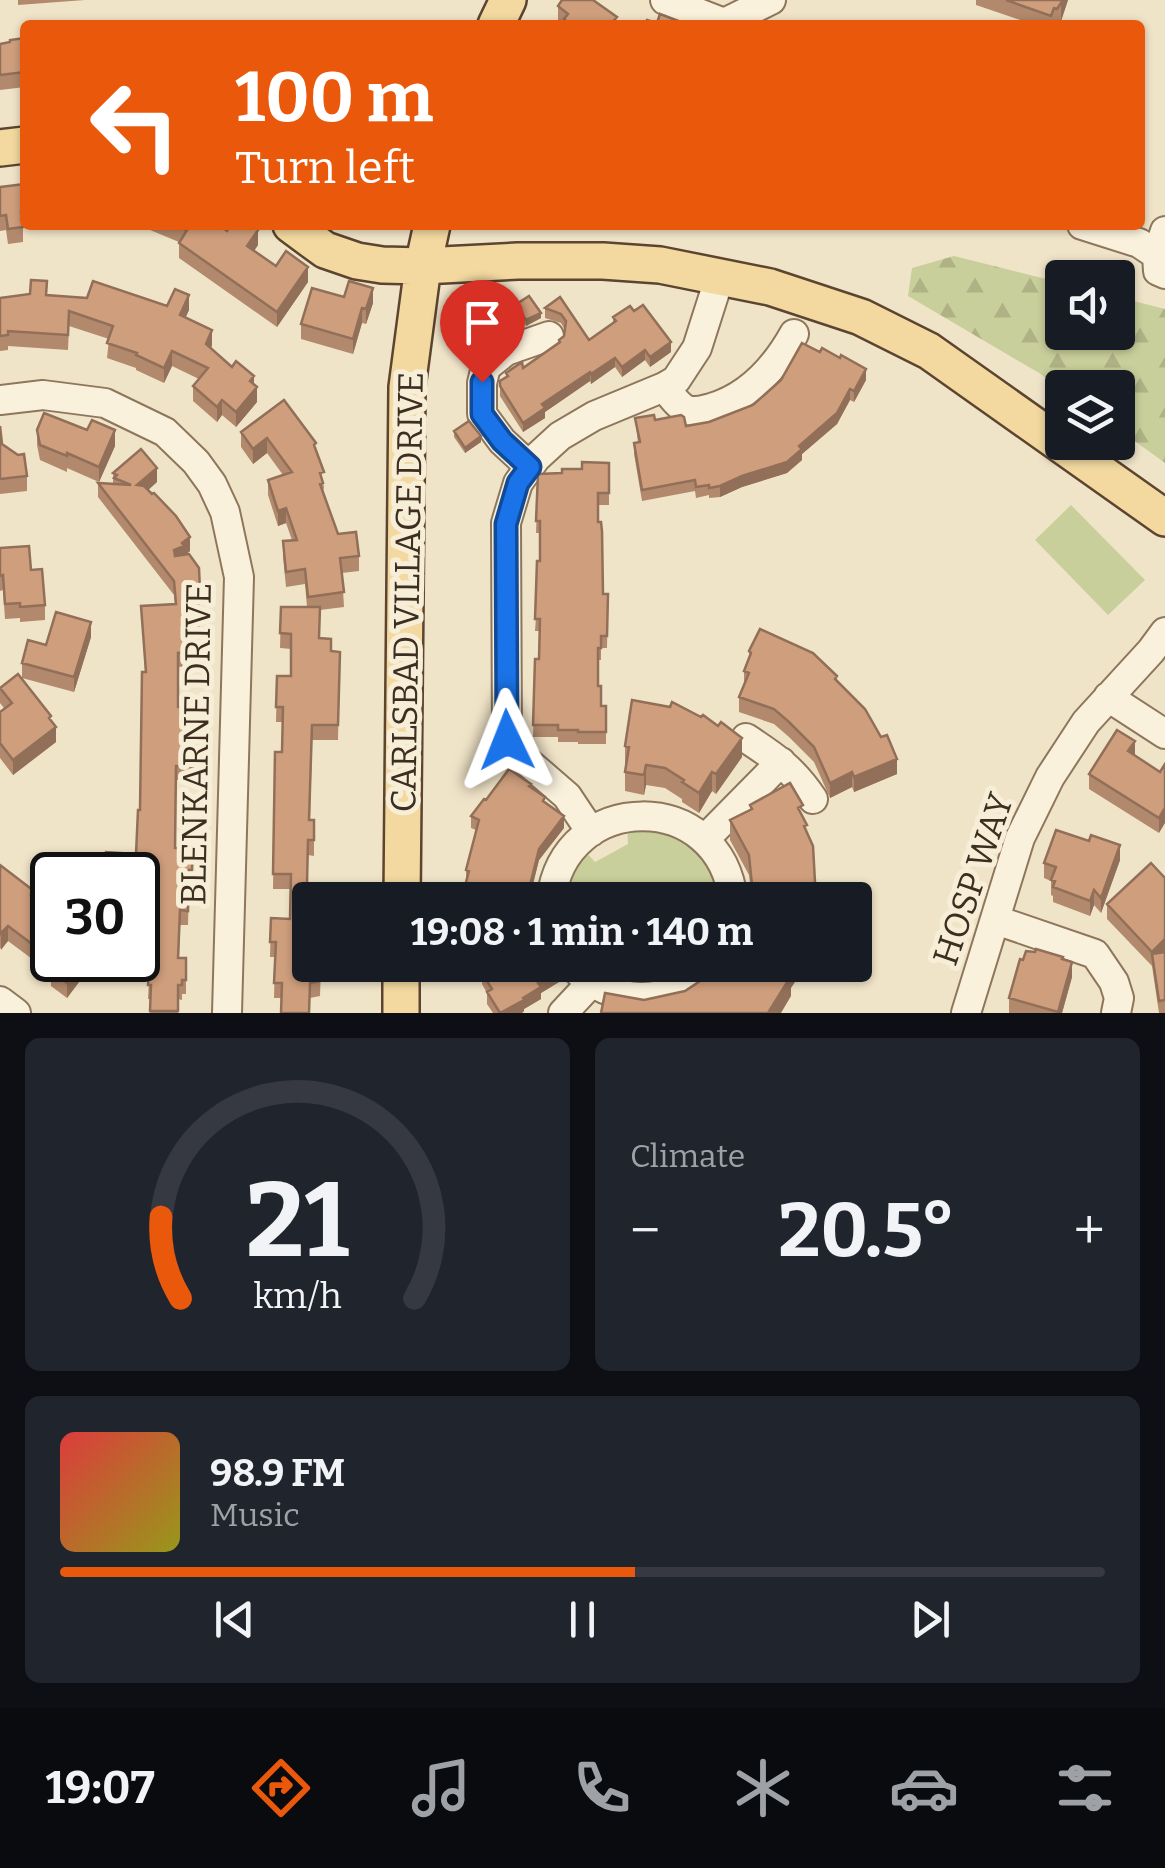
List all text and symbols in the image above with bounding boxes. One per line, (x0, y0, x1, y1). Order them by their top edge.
text: 100 m (235, 56, 434, 140)
icon: left (70, 60, 200, 190)
text: Turn left (235, 141, 415, 195)
map controls (1045, 260, 1135, 460)
button: sound (1045, 260, 1135, 350)
pin (440, 280, 525, 383)
icon: arrive (455, 295, 510, 350)
button: layers (1045, 370, 1135, 460)
street label: CARLSBAD VILLAGE DRIVE (382, 371, 432, 813)
street label: BLENKARNE DRIVE (172, 582, 220, 906)
position arrow (455, 688, 559, 792)
street label: HOSP WAY (924, 787, 1022, 970)
speed limit sign: 30 (30, 852, 160, 982)
text: 19:08 · 1 min · 140 m (411, 909, 753, 955)
text: Climate (630, 1137, 745, 1175)
text: 21 (246, 1159, 349, 1284)
text: 20.5° (778, 1186, 956, 1276)
text: − (630, 1198, 660, 1264)
text: + (1074, 1198, 1105, 1264)
text: km/h (253, 1275, 342, 1317)
text: 98.9 FM (210, 1450, 345, 1496)
text: Music (210, 1496, 300, 1534)
icon: previous (207, 1592, 262, 1647)
icon: pause (555, 1592, 610, 1647)
icon: next (903, 1592, 958, 1647)
icon: directions (246, 1753, 316, 1823)
icon: music (406, 1753, 476, 1823)
icon: phone (567, 1753, 637, 1823)
icon: climate (728, 1753, 798, 1823)
icon: car (889, 1753, 959, 1823)
icon: filters (1050, 1753, 1120, 1823)
text: 19:07 (45, 1761, 155, 1815)

